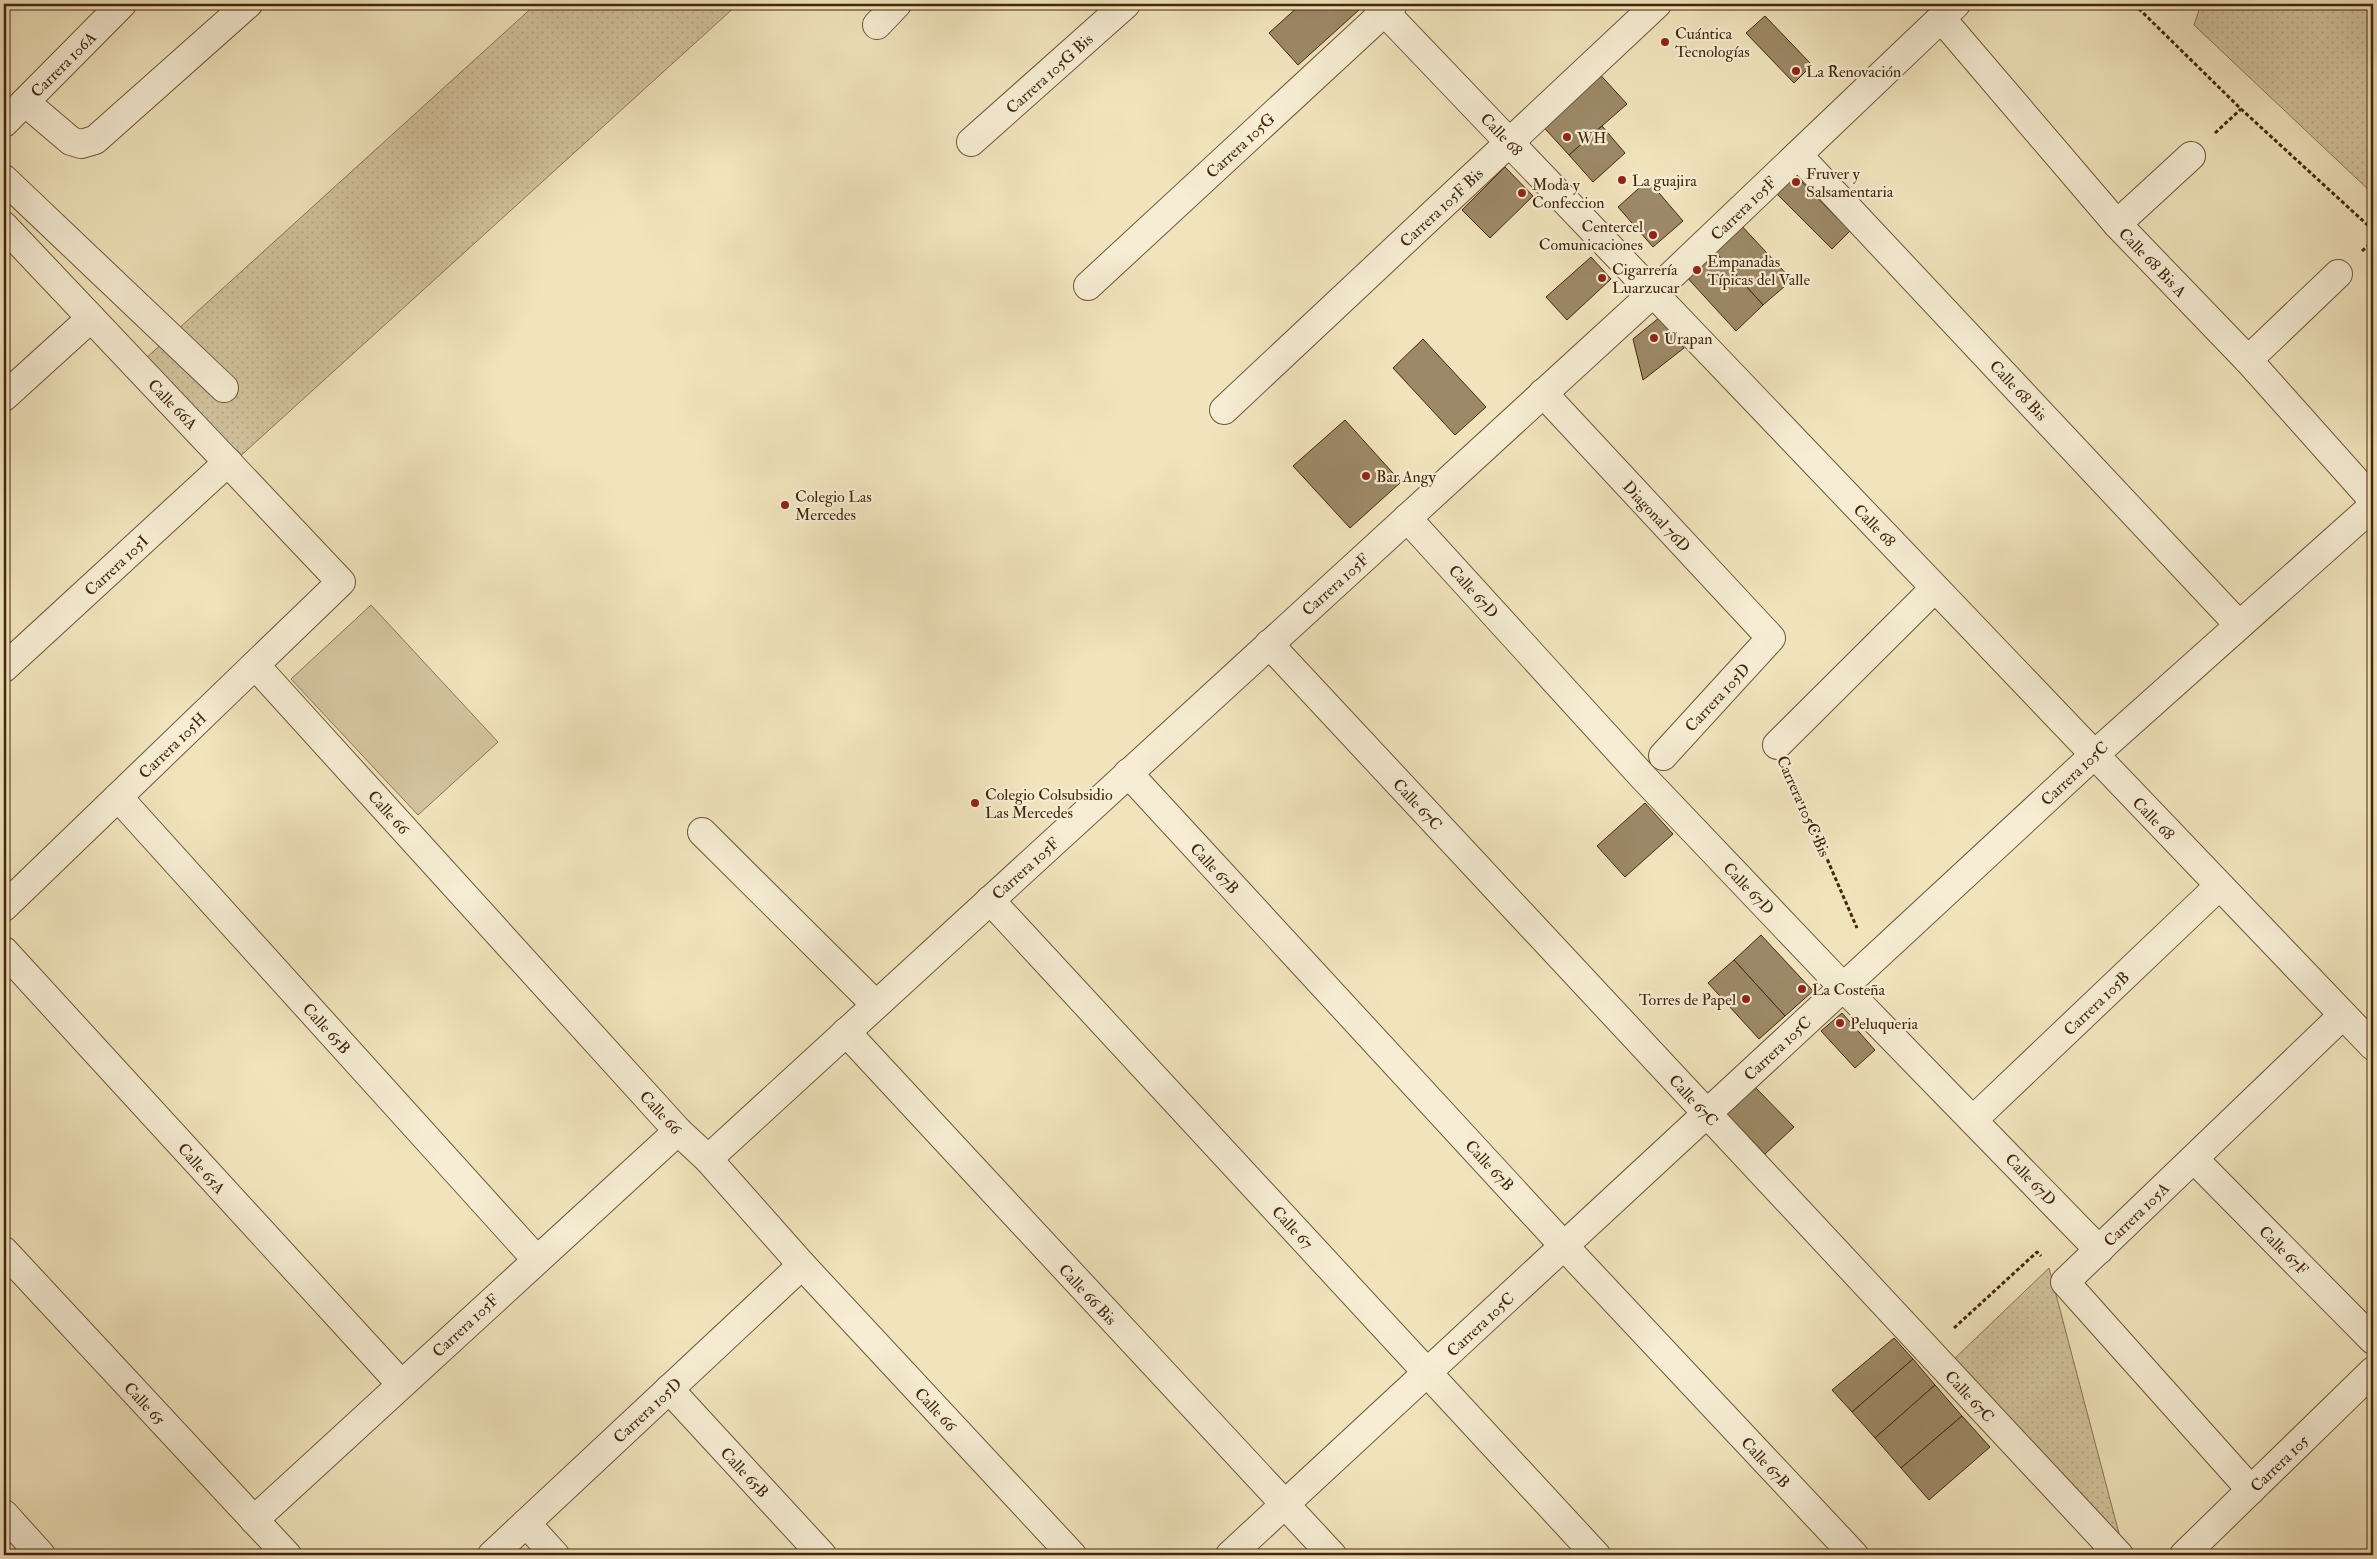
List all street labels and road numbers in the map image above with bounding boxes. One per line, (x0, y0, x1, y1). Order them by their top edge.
street label: Carrera 106A (27, 28, 101, 102)
street label: Carrera 105G Bis (1002, 29, 1097, 118)
street label: Carrera 105G (1202, 109, 1279, 183)
street label: Calle 68 (1476, 109, 1527, 161)
street label: Carrera 105F Bis (1396, 164, 1488, 252)
street label: Carrera 105F (1707, 172, 1781, 245)
street label: Calle 68 Bis A (2114, 224, 2190, 302)
street label: Calle 68 Bis (1985, 356, 2051, 425)
street label: Calle 66A (143, 375, 201, 434)
street label: Diagonal 76D (1618, 477, 1694, 556)
street label: Calle 68 (1849, 500, 1900, 552)
street label: Carrera 105I (81, 531, 153, 600)
street label: Carrera 105F (1298, 549, 1373, 620)
street label: Calle 67D (1444, 561, 1502, 622)
street label: Carrera 105D (1681, 659, 1755, 736)
street label: Carrera 105H (135, 708, 211, 783)
street label: Carrera 105C (2037, 737, 2113, 810)
street label: Carrera 105C Bis (1772, 753, 1834, 860)
street label: Calle 67C (1388, 775, 1446, 835)
street label: Calle 66 (363, 786, 414, 840)
street label: Calle 68 (2128, 793, 2179, 845)
street label: Carrera 105F (988, 833, 1063, 904)
street label: Calle 67B (1186, 839, 1243, 898)
street label: Calle 67D (1719, 858, 1778, 919)
street label: Carrera 105B (2060, 967, 2134, 1040)
street label: Calle 65B (298, 999, 354, 1058)
street label: Carrera 105C (1740, 1012, 1816, 1085)
street label: Calle 67C (1664, 1071, 1722, 1131)
street label: Calle 66 (635, 1087, 686, 1139)
street label: Calle 67B (1461, 1136, 1518, 1195)
street label: Calle 65A (173, 1139, 229, 1198)
street label: Calle 67D (2001, 1149, 2060, 1210)
street label: Carrera 105A (2100, 1178, 2174, 1251)
street label: Calle 67 (1267, 1202, 1318, 1254)
street label: Calle 67F (2254, 1222, 2312, 1280)
street label: Calle 66 Bis (1054, 1260, 1121, 1329)
street label: Carrera 105C (1443, 1288, 1519, 1361)
street label: Carrera 105F (428, 1290, 503, 1362)
street label: Calle 67C (1940, 1367, 1998, 1427)
street label: Carrera 105D (609, 1374, 686, 1448)
street label: Calle 65 (119, 1378, 169, 1429)
street label: Calle 66 (910, 1384, 961, 1436)
street label: Carrera 105 (2246, 1431, 2313, 1496)
street label: Calle 67B (1737, 1433, 1794, 1492)
street label: Calle 65B (716, 1443, 773, 1502)

